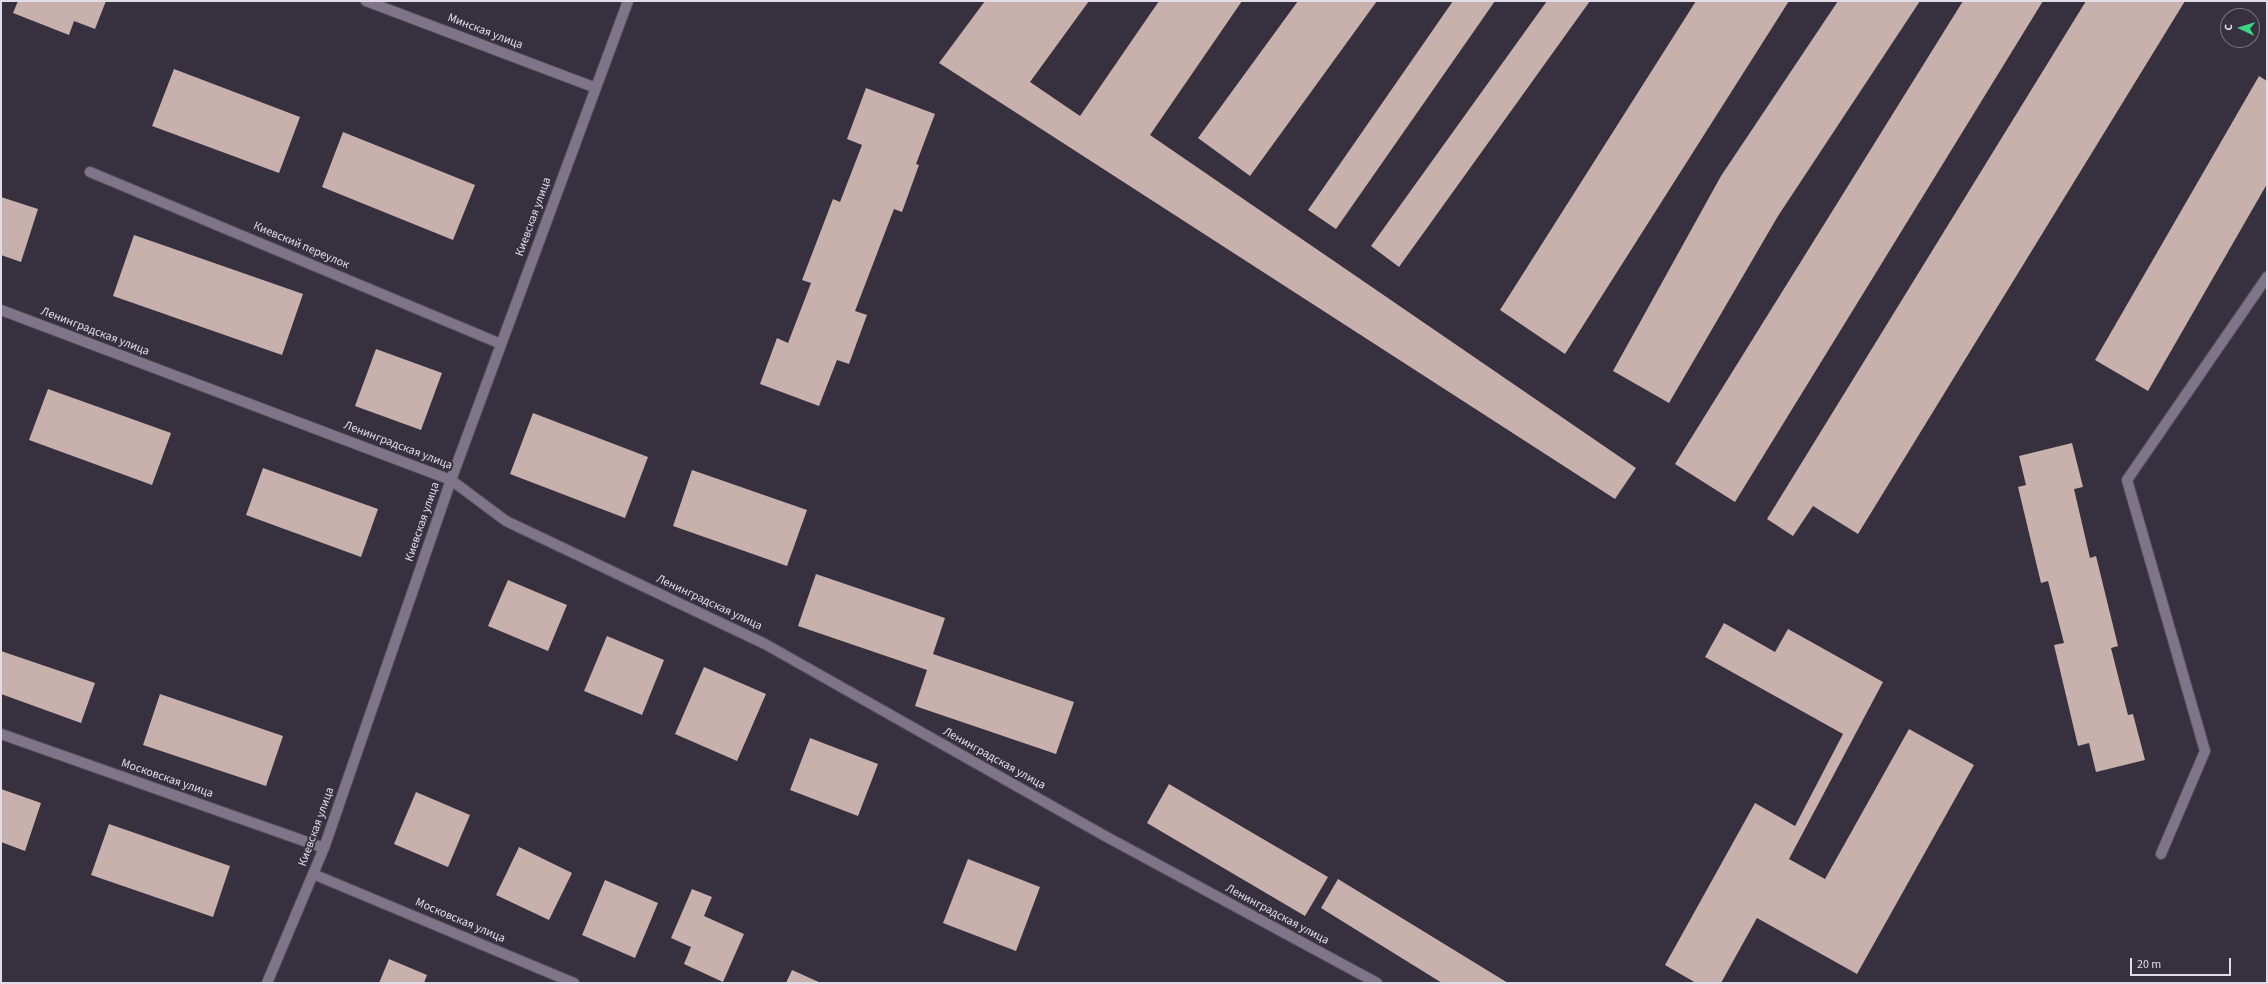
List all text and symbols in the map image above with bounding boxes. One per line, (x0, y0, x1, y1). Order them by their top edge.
north arrow (2220, 8, 2260, 48)
street label: Минская улица (445, 11, 525, 53)
text: С (2221, 23, 2236, 31)
street label: Киевская улица (513, 175, 555, 259)
street label: Киевский переулок (251, 219, 351, 273)
street label: Ленинградская улица (39, 305, 151, 359)
street label: Ленинградская улица (342, 419, 454, 473)
street label: Киевская улица (403, 480, 443, 564)
street label: Ленинградская улица (654, 572, 764, 634)
street label: Ленинградская улица (940, 725, 1048, 793)
street label: Московская улица (119, 756, 215, 802)
street label: Киевская улица (296, 785, 338, 869)
street label: Ленинградская улица (1223, 882, 1331, 948)
street label: Московская улица (413, 896, 507, 946)
scale bar (2132, 950, 2233, 976)
text: 20 m (2137, 956, 2161, 973)

